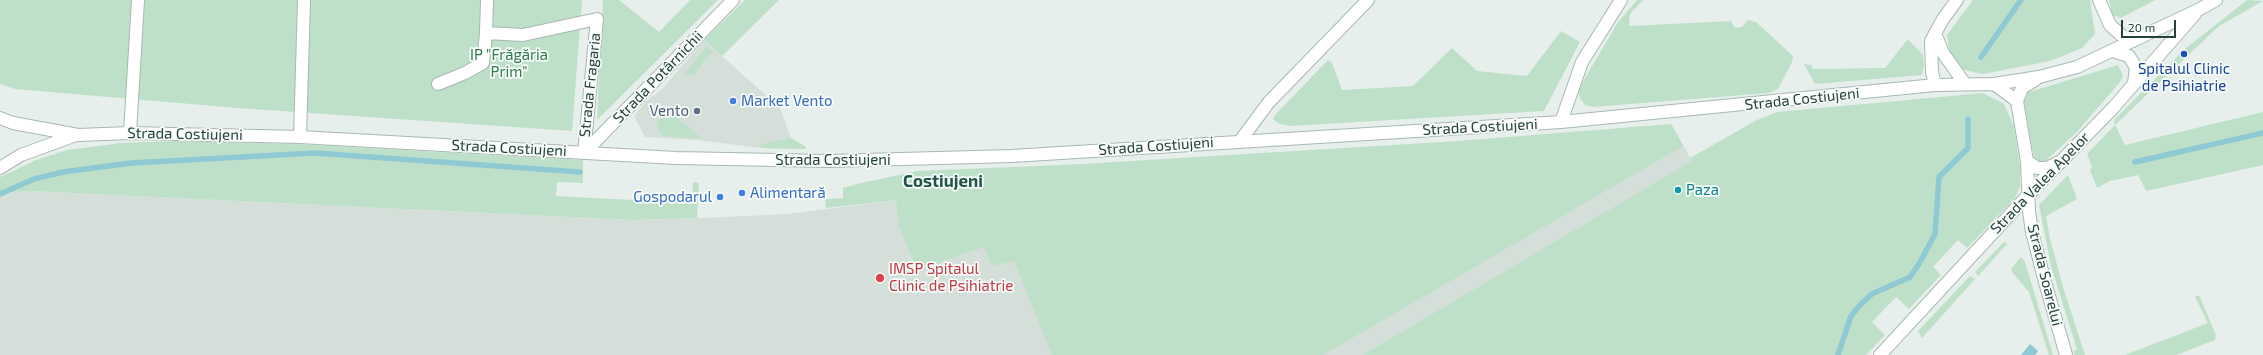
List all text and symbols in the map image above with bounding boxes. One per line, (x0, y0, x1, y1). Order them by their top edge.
scale bar (2123, 12, 2178, 38)
text: 20 m (2128, 20, 2155, 34)
street label: Strada Potârnichii (609, 27, 707, 127)
street label: Strada Fragaria (576, 32, 604, 138)
park label: IP "Frăgăria Prim" (470, 46, 548, 81)
marker: Spitalul Clinic de Psihiatrie (2179, 49, 2189, 59)
place label: Spitalul Clinic de Psihiatrie (2138, 60, 2230, 95)
street label: Strada Costiujeni (1744, 84, 1860, 114)
place label: Market Vento (741, 92, 832, 110)
marker: Market Vento (728, 96, 738, 106)
place label: Vento (649, 102, 689, 120)
marker: Vento (692, 106, 702, 116)
street label: Strada Costiujeni (1422, 115, 1538, 139)
street label: Strada Costiujeni (127, 124, 243, 144)
street label: Strada Valea Apelor (1987, 128, 2093, 238)
street label: Strada Costiujeni (1098, 133, 1214, 159)
street label: Strada Costiujeni (451, 136, 567, 160)
street label: Strada Costiujeni (775, 151, 891, 169)
district label: Costiujeni (903, 171, 983, 191)
place label: Paza (1686, 181, 1719, 199)
place label: Alimentară (750, 184, 826, 202)
marker: Paza (1673, 185, 1683, 195)
place label: Gospodarul (633, 188, 712, 206)
marker: Alimentară (737, 188, 747, 198)
marker: Gospodarul (715, 192, 725, 202)
street label: Strada Soarelui (2024, 222, 2066, 328)
place label: IMSP Spitalul Clinic de Psihiatrie (889, 260, 1013, 295)
marker: IMSP Spitalul Clinic de Psihiatrie (874, 272, 886, 284)

